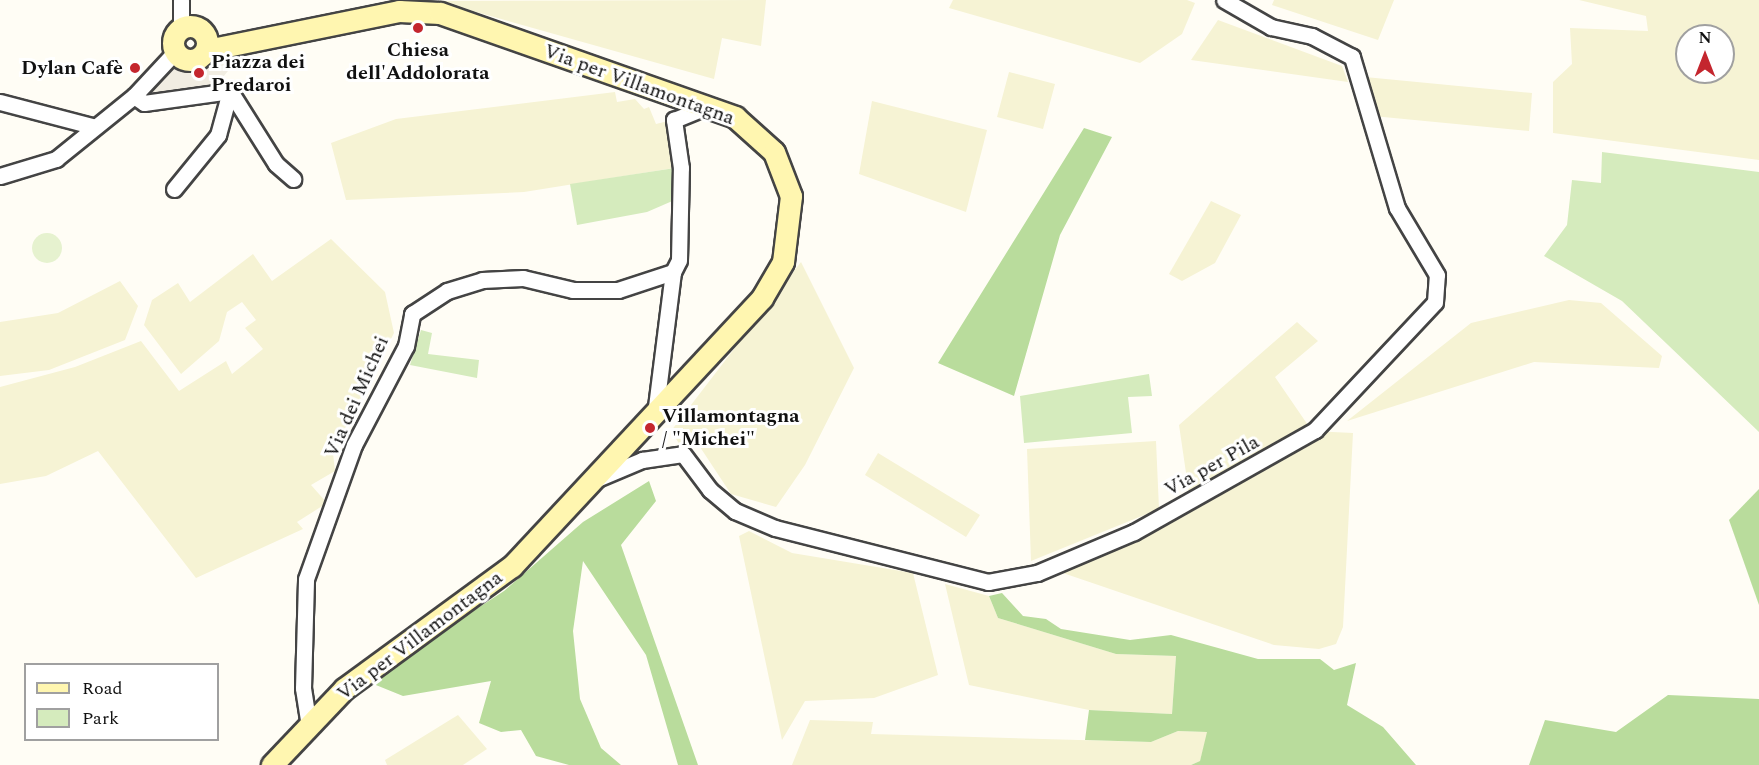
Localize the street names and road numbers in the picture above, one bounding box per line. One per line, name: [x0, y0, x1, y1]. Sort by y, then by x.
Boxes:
street label: Via per Villamontagna: [540, 39, 738, 131]
street label: Via dei Michei: [319, 332, 395, 462]
street label: Via per Pila: [1160, 430, 1264, 502]
street label: Via per Villamontagna: [333, 566, 507, 706]

